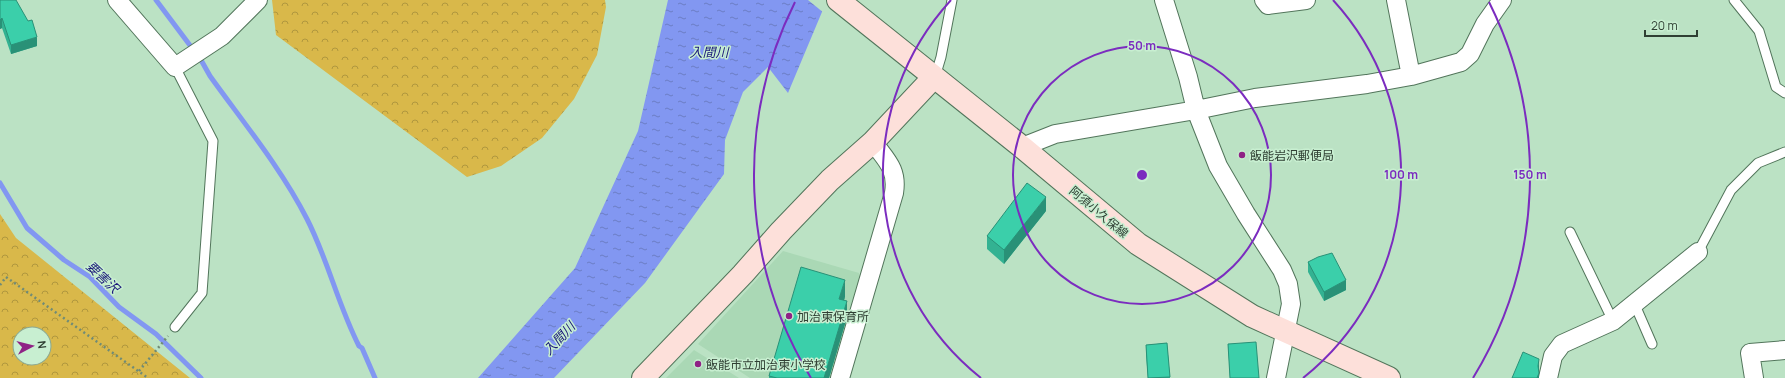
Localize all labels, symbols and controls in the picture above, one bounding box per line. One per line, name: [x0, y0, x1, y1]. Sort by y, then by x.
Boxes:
scale bar: [1645, 12, 1697, 38]
text: 20 m: [1651, 17, 1678, 34]
text: 50 m: [1128, 37, 1156, 54]
water label: 入間川: [689, 43, 730, 61]
place label: 飯能岩沢郵便局: [1250, 147, 1334, 164]
marker: 飯能岩沢郵便局: [1237, 150, 1247, 160]
text: 100 m: [1384, 166, 1418, 183]
text: 150 m: [1513, 166, 1547, 183]
centre of rings: [1135, 168, 1149, 182]
street label: 阿須小久保線: [1066, 182, 1132, 242]
water label: 要害沢: [83, 257, 125, 298]
place label: 加治東保育所: [797, 308, 869, 325]
marker: 加治東保育所: [784, 311, 794, 321]
water label: 入間川: [539, 316, 580, 358]
north arrow: [12, 326, 52, 366]
text: N: [34, 340, 50, 350]
place label: 飯能市立加治東小学校: [706, 356, 826, 373]
marker: 飯能市立加治東小学校: [693, 359, 703, 369]

